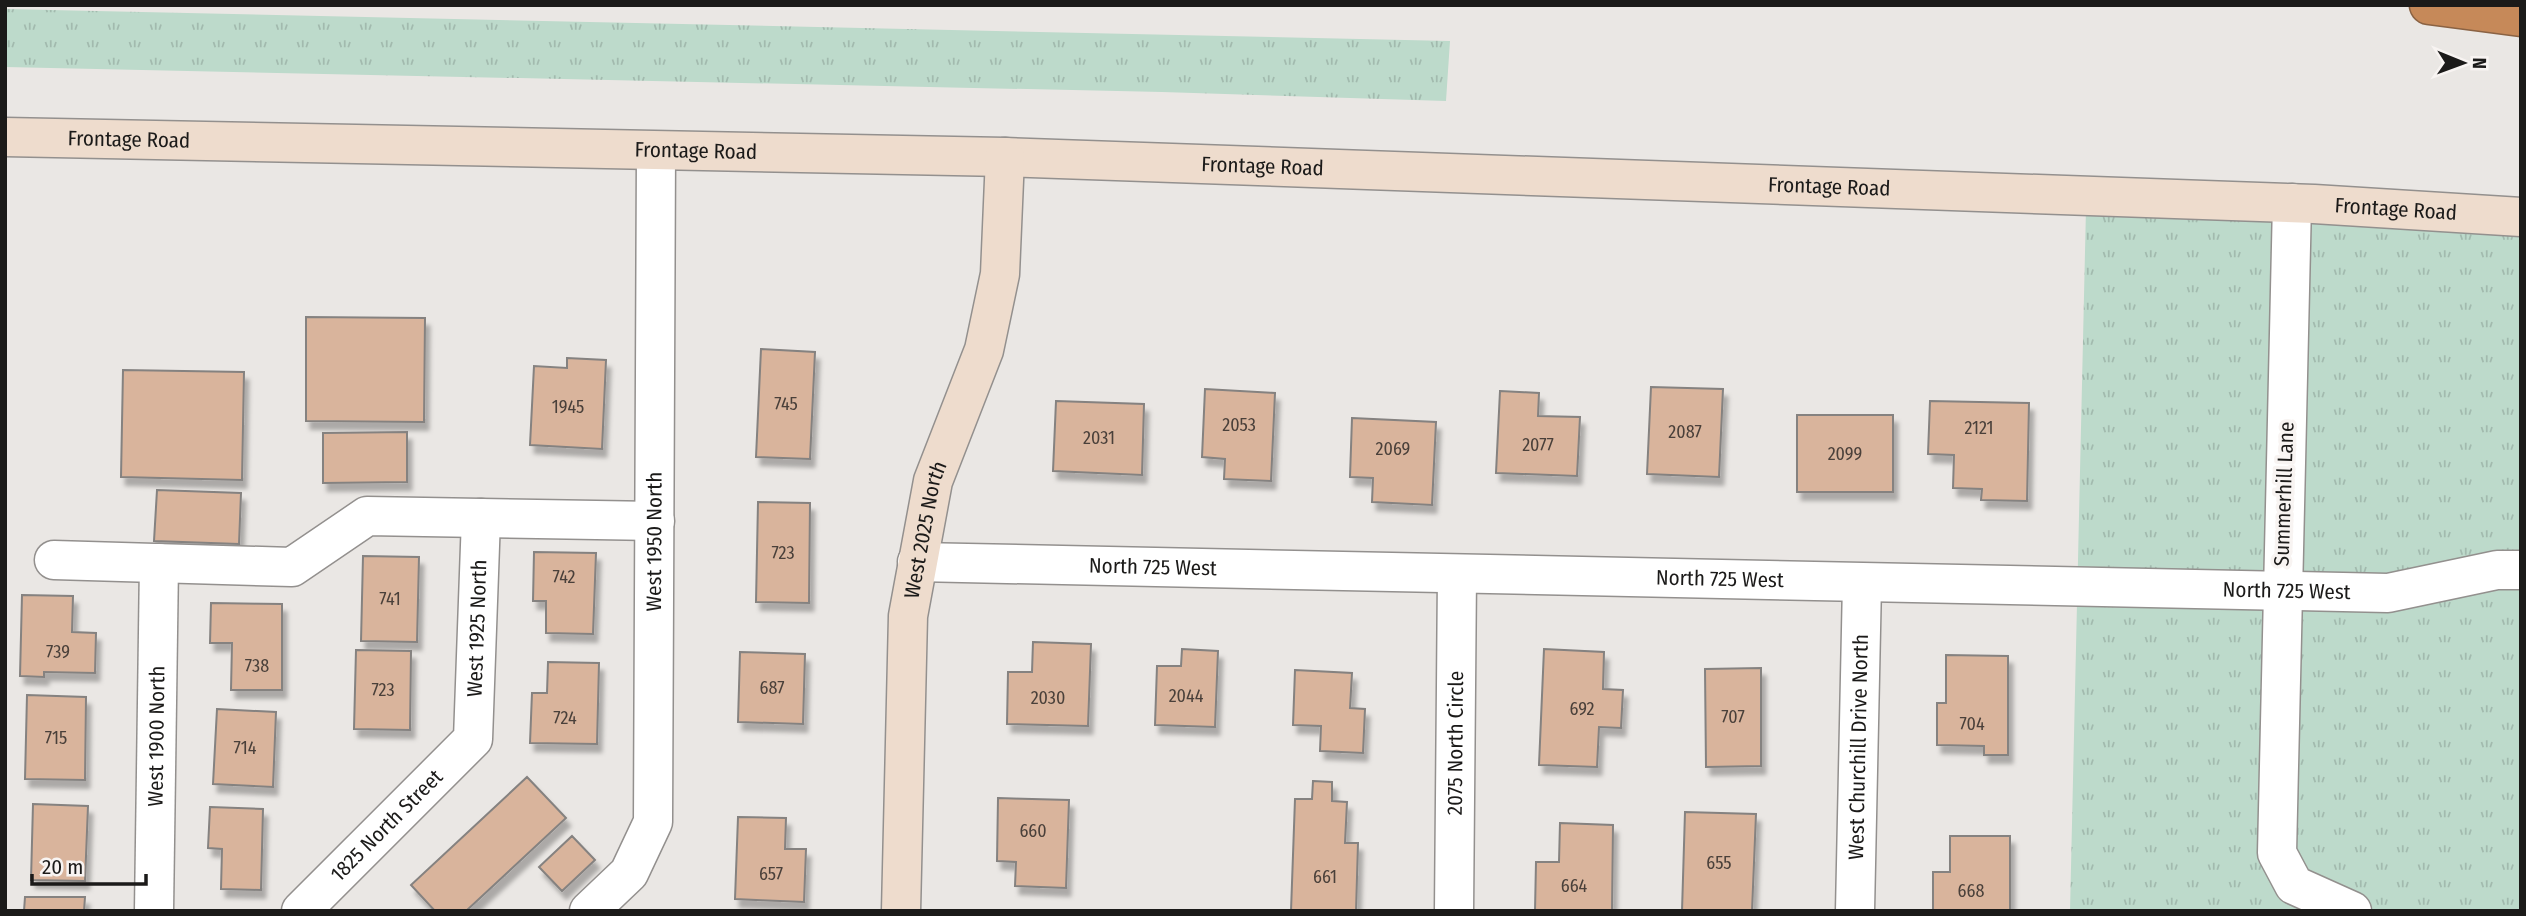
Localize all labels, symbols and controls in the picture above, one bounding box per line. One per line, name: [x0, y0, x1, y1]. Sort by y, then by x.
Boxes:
north arrow: [2428, 28, 2498, 98]
text: N: [2468, 57, 2491, 69]
street label: Frontage Road: [67, 125, 191, 154]
street label: Frontage Road: [634, 137, 757, 165]
street label: Frontage Road: [1201, 151, 1324, 181]
street label: Frontage Road: [1768, 171, 1891, 202]
street label: Frontage Road: [2334, 192, 2458, 226]
house number: 745: [774, 393, 798, 415]
house number: 1945: [552, 396, 584, 418]
house number: 2053: [1222, 414, 1256, 436]
house number: 2121: [1964, 417, 1994, 439]
house number: 2087: [1668, 421, 1702, 443]
street label: Summerhill Lane: [2268, 421, 2300, 567]
house number: 2031: [1083, 427, 1115, 449]
house number: 2077: [1522, 434, 1554, 456]
house number: 2069: [1376, 438, 1410, 460]
house number: 2099: [1828, 443, 1862, 465]
street label: West 2025 North: [899, 457, 953, 601]
street label: West 1950 North: [641, 472, 668, 611]
house number: 723: [771, 542, 795, 564]
street label: North 725 West: [1089, 553, 1217, 581]
street label: West 1925 North: [462, 559, 492, 698]
street label: North 725 West: [1656, 565, 1784, 593]
house number: 742: [552, 566, 576, 588]
street label: North 725 West: [2222, 577, 2351, 605]
house number: 741: [379, 588, 401, 610]
street label: West Churchill Drive North: [1843, 634, 1874, 860]
house number: 739: [46, 641, 70, 663]
house number: 738: [245, 655, 269, 677]
street label: West 1900 North: [143, 665, 171, 807]
street label: 2075 North Circle: [1442, 671, 1469, 815]
house number: 687: [760, 677, 784, 699]
house number: 723: [371, 679, 395, 701]
house number: 2044: [1169, 685, 1204, 707]
house number: 2030: [1031, 687, 1065, 709]
house number: 692: [1569, 698, 1595, 720]
house number: 707: [1721, 706, 1745, 728]
house number: 724: [553, 707, 577, 729]
house number: 704: [1959, 713, 1985, 735]
house number: 715: [45, 727, 67, 749]
house number: 714: [234, 737, 257, 759]
street label: 1825 North Street: [325, 764, 448, 887]
house number: 660: [1019, 820, 1047, 842]
scale bar: [32, 842, 145, 886]
house number: 655: [1706, 852, 1732, 874]
text: 20 m: [42, 854, 83, 880]
house number: 657: [759, 863, 783, 885]
house number: 661: [1313, 866, 1337, 888]
house number: 664: [1561, 875, 1588, 897]
house number: 668: [1958, 880, 1984, 902]

